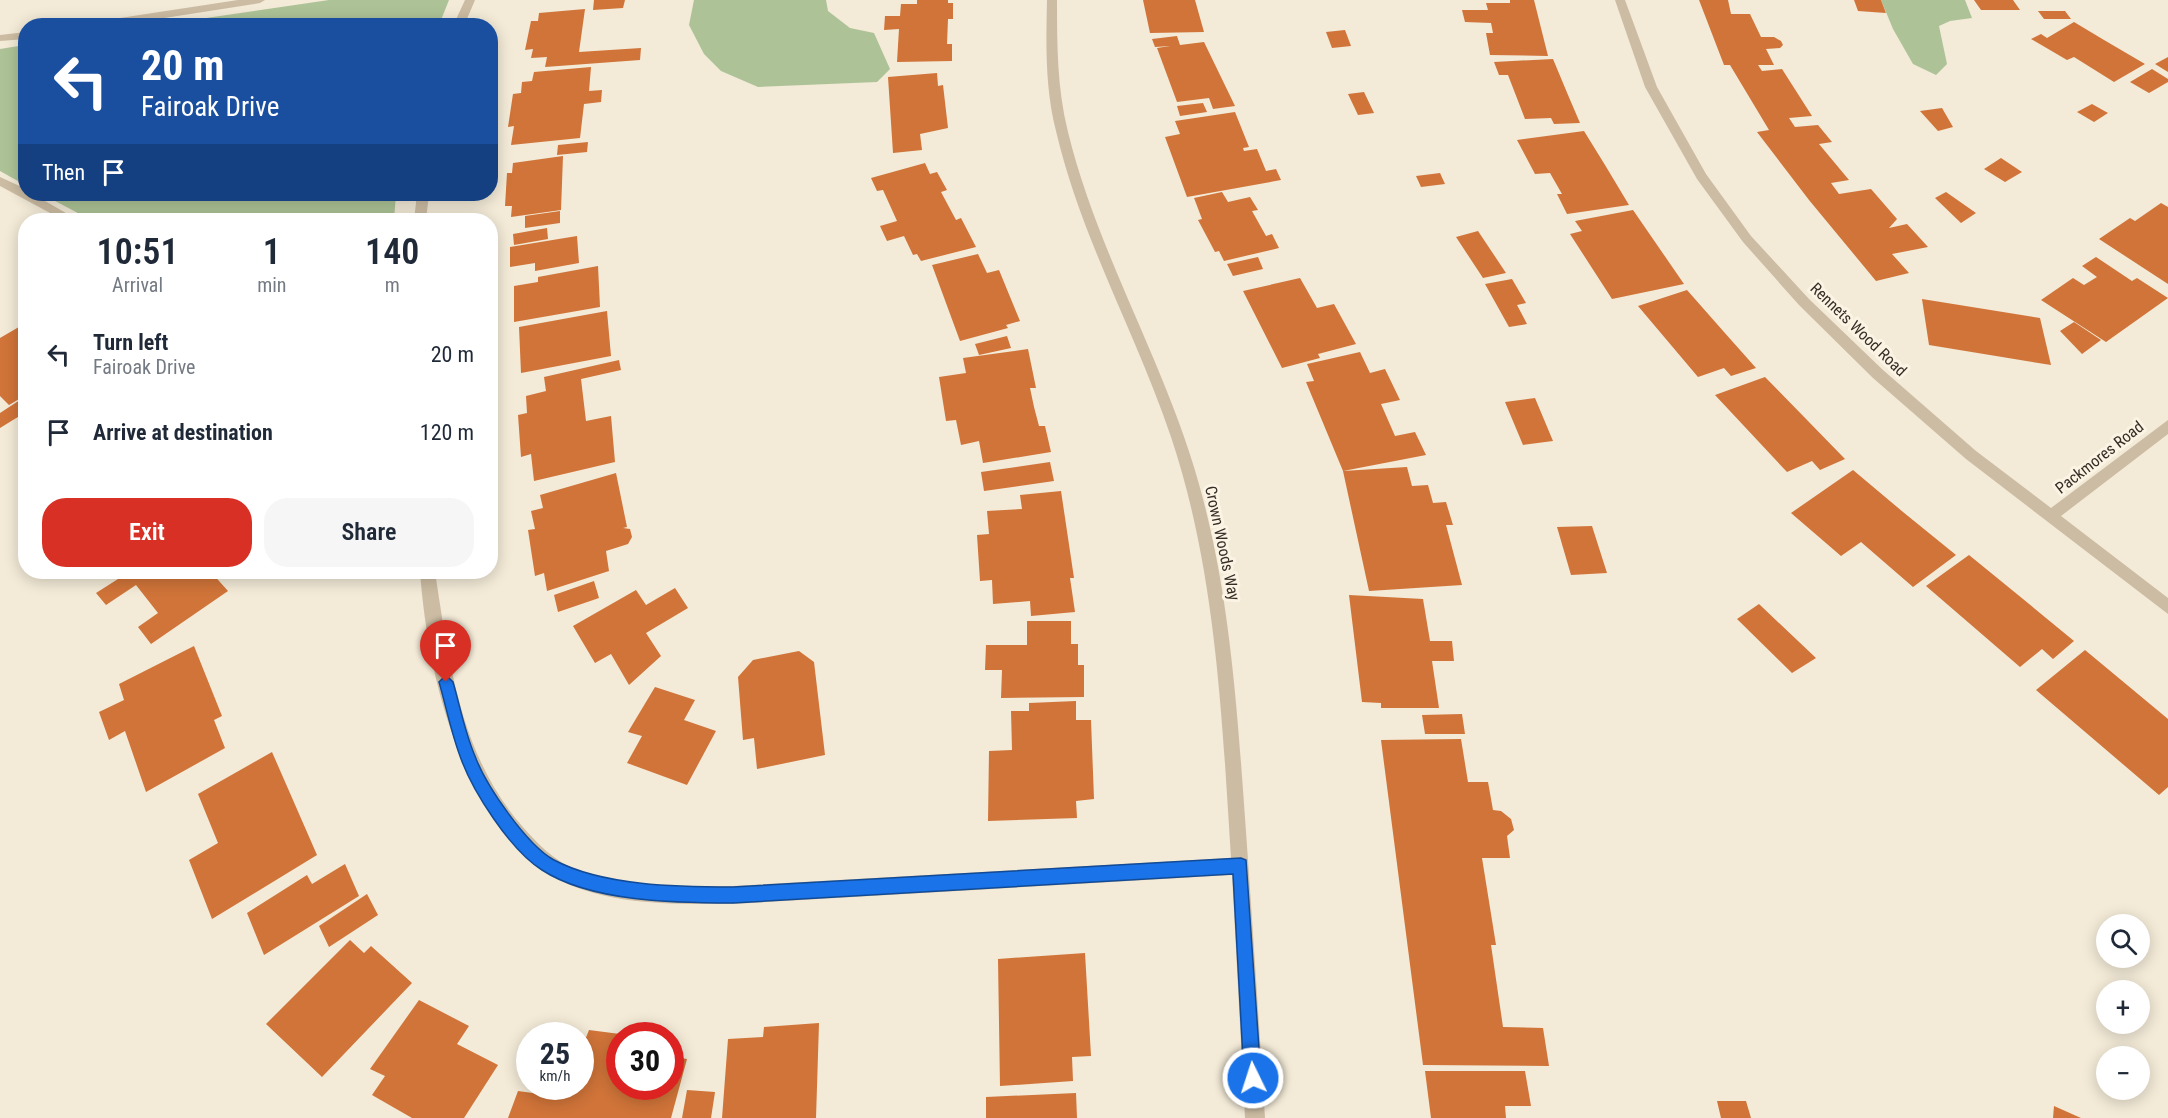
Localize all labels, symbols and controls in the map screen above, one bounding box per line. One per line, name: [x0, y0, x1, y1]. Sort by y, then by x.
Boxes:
text: 20 m: [141, 41, 224, 90]
icon: left: [42, 42, 120, 120]
text: Fairoak Drive: [141, 91, 279, 123]
icon: arrive: [97, 156, 130, 189]
text: Then: [42, 160, 85, 185]
text: 10:51: [97, 231, 179, 273]
text: 1: [263, 231, 281, 273]
text: 140: [365, 231, 419, 273]
text: Arrival: [112, 273, 163, 297]
text: min: [257, 273, 286, 297]
text: m: [385, 273, 400, 297]
street label: Rennets Wood Road: [1807, 279, 1911, 380]
text: Turn left: [93, 330, 168, 355]
icon: left: [42, 338, 75, 371]
text: 20 m: [431, 342, 474, 367]
text: Fairoak Drive: [93, 355, 195, 379]
icon: arrive: [42, 416, 75, 449]
street label: Packmores Road: [2052, 417, 2147, 498]
text: Arrive at destination: [93, 420, 273, 445]
text: 120 m: [420, 420, 474, 445]
street label: Crown Woods Way: [1201, 484, 1244, 602]
button: Exit: [42, 498, 252, 567]
button: Share: [264, 498, 474, 567]
pin: [420, 620, 471, 682]
icon: arrive: [429, 629, 462, 662]
map controls: [2096, 914, 2150, 1100]
button: search: [2096, 914, 2150, 968]
button: +: [2096, 980, 2150, 1034]
speed limit sign: 30: [606, 1022, 684, 1100]
text: 25: [540, 1036, 570, 1071]
position arrow: [1221, 1046, 1285, 1110]
button: −: [2096, 1046, 2150, 1100]
text: km/h: [540, 1067, 570, 1085]

